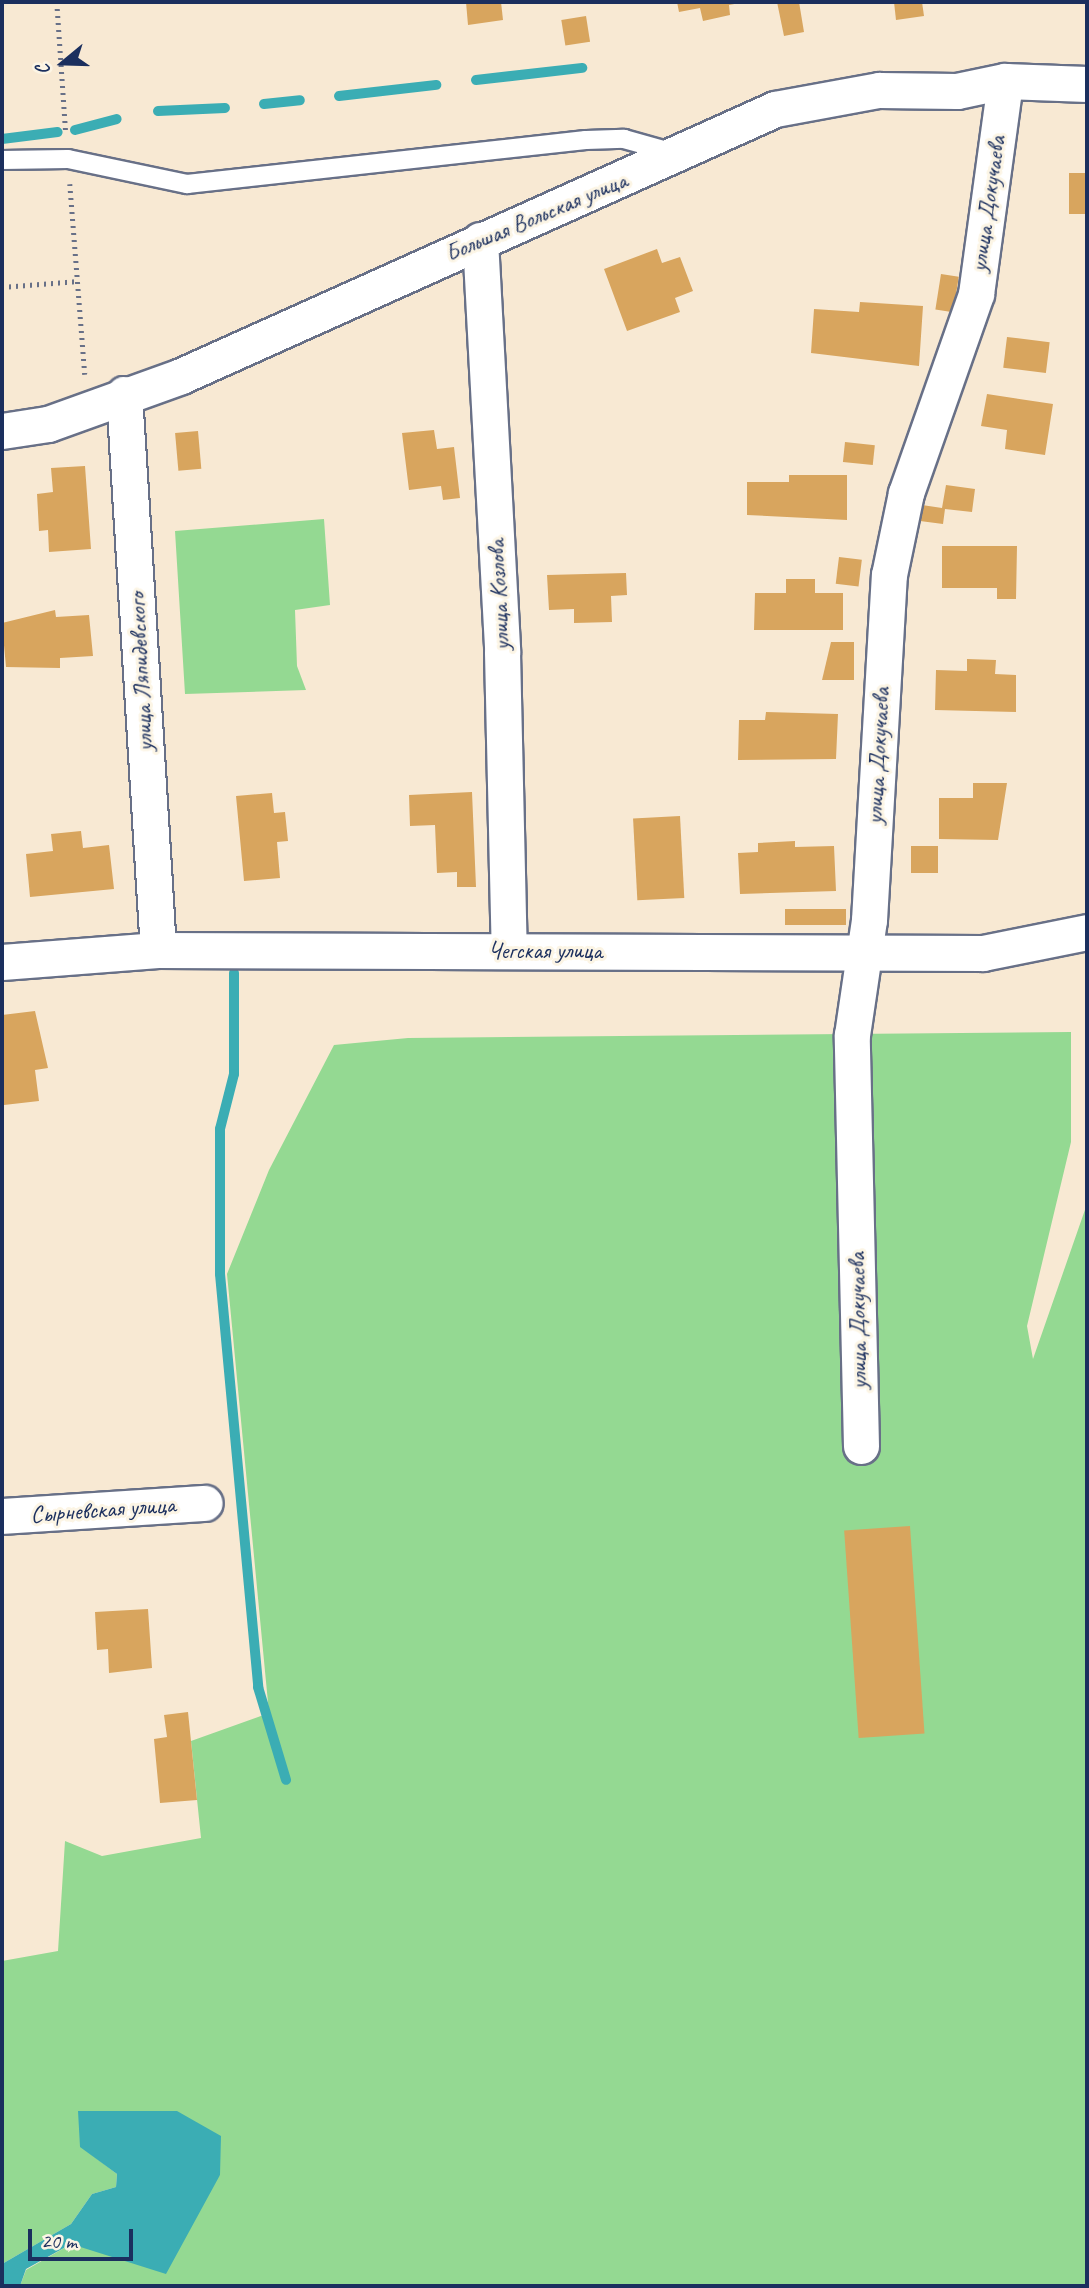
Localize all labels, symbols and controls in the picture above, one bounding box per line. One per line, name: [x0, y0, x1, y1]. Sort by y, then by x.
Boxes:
north arrow: [28, 28, 98, 98]
text: С: [30, 62, 56, 78]
street label: улица Докучаева: [964, 134, 1012, 274]
street label: Большая Вольская улица: [441, 166, 631, 268]
street label: улица Козлова: [482, 539, 516, 651]
street label: улица Ляпидевского: [122, 592, 160, 752]
street label: улица Докучаева: [860, 687, 896, 825]
street label: Чегская улица: [488, 937, 602, 965]
street label: улица Докучаева: [842, 1252, 874, 1390]
street label: Сырневская улица: [30, 1491, 176, 1529]
scale bar: [32, 2214, 136, 2258]
text: 20 m: [41, 2228, 77, 2254]

